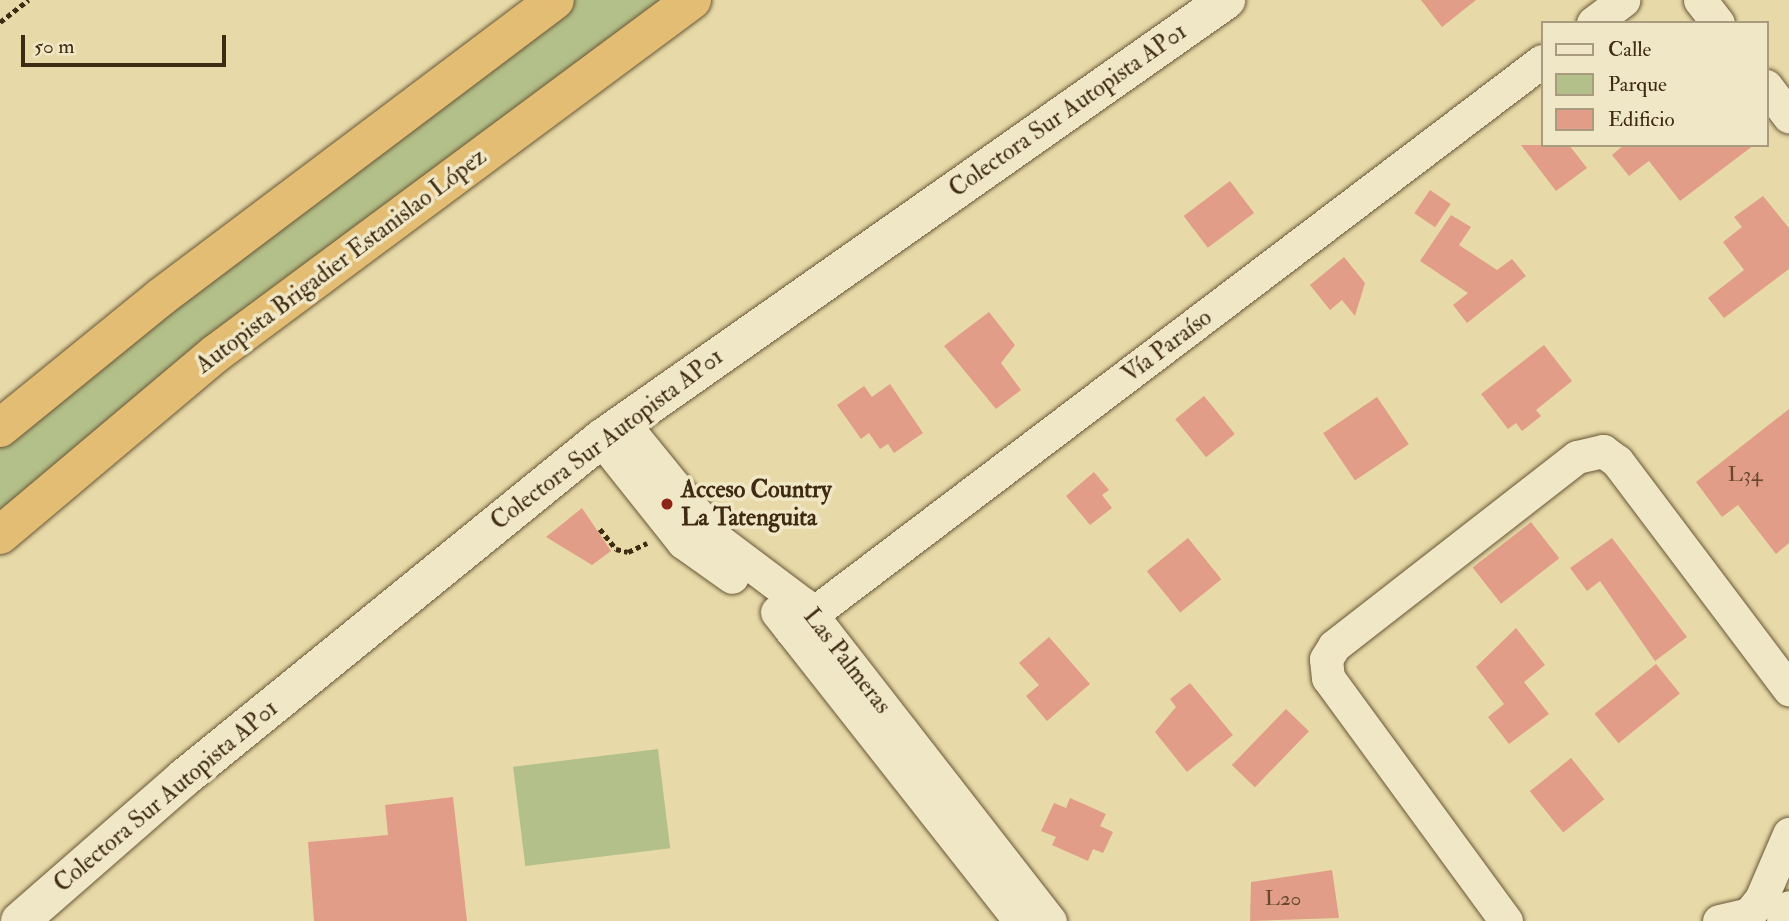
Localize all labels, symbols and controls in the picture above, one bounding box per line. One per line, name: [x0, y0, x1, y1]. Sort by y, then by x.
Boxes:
street label: Colectora Sur Autopista AP01: [944, 17, 1192, 203]
scale bar: [24, 21, 229, 65]
legend: [1540, 21, 1768, 147]
text: 50 m: [34, 33, 75, 60]
text: Calle: [1608, 36, 1651, 63]
text: Parque: [1608, 71, 1667, 98]
text: Edificio: [1608, 106, 1675, 133]
street label: Autopista Brigadier Estanislao López: [190, 142, 492, 380]
street label: Vía Paraíso: [1117, 303, 1217, 389]
street label: Colectora Sur Autopista AP01: [485, 342, 729, 536]
house number: L34: [1728, 462, 1762, 488]
place label: Acceso Country La Tatenguita: [681, 476, 831, 532]
marker: Acceso Country La Tatenguita: [659, 496, 675, 512]
street label: Las Palmeras: [797, 603, 897, 719]
street label: Colectora Sur Autopista AP01: [48, 694, 284, 898]
house number: L20: [1265, 886, 1301, 912]

